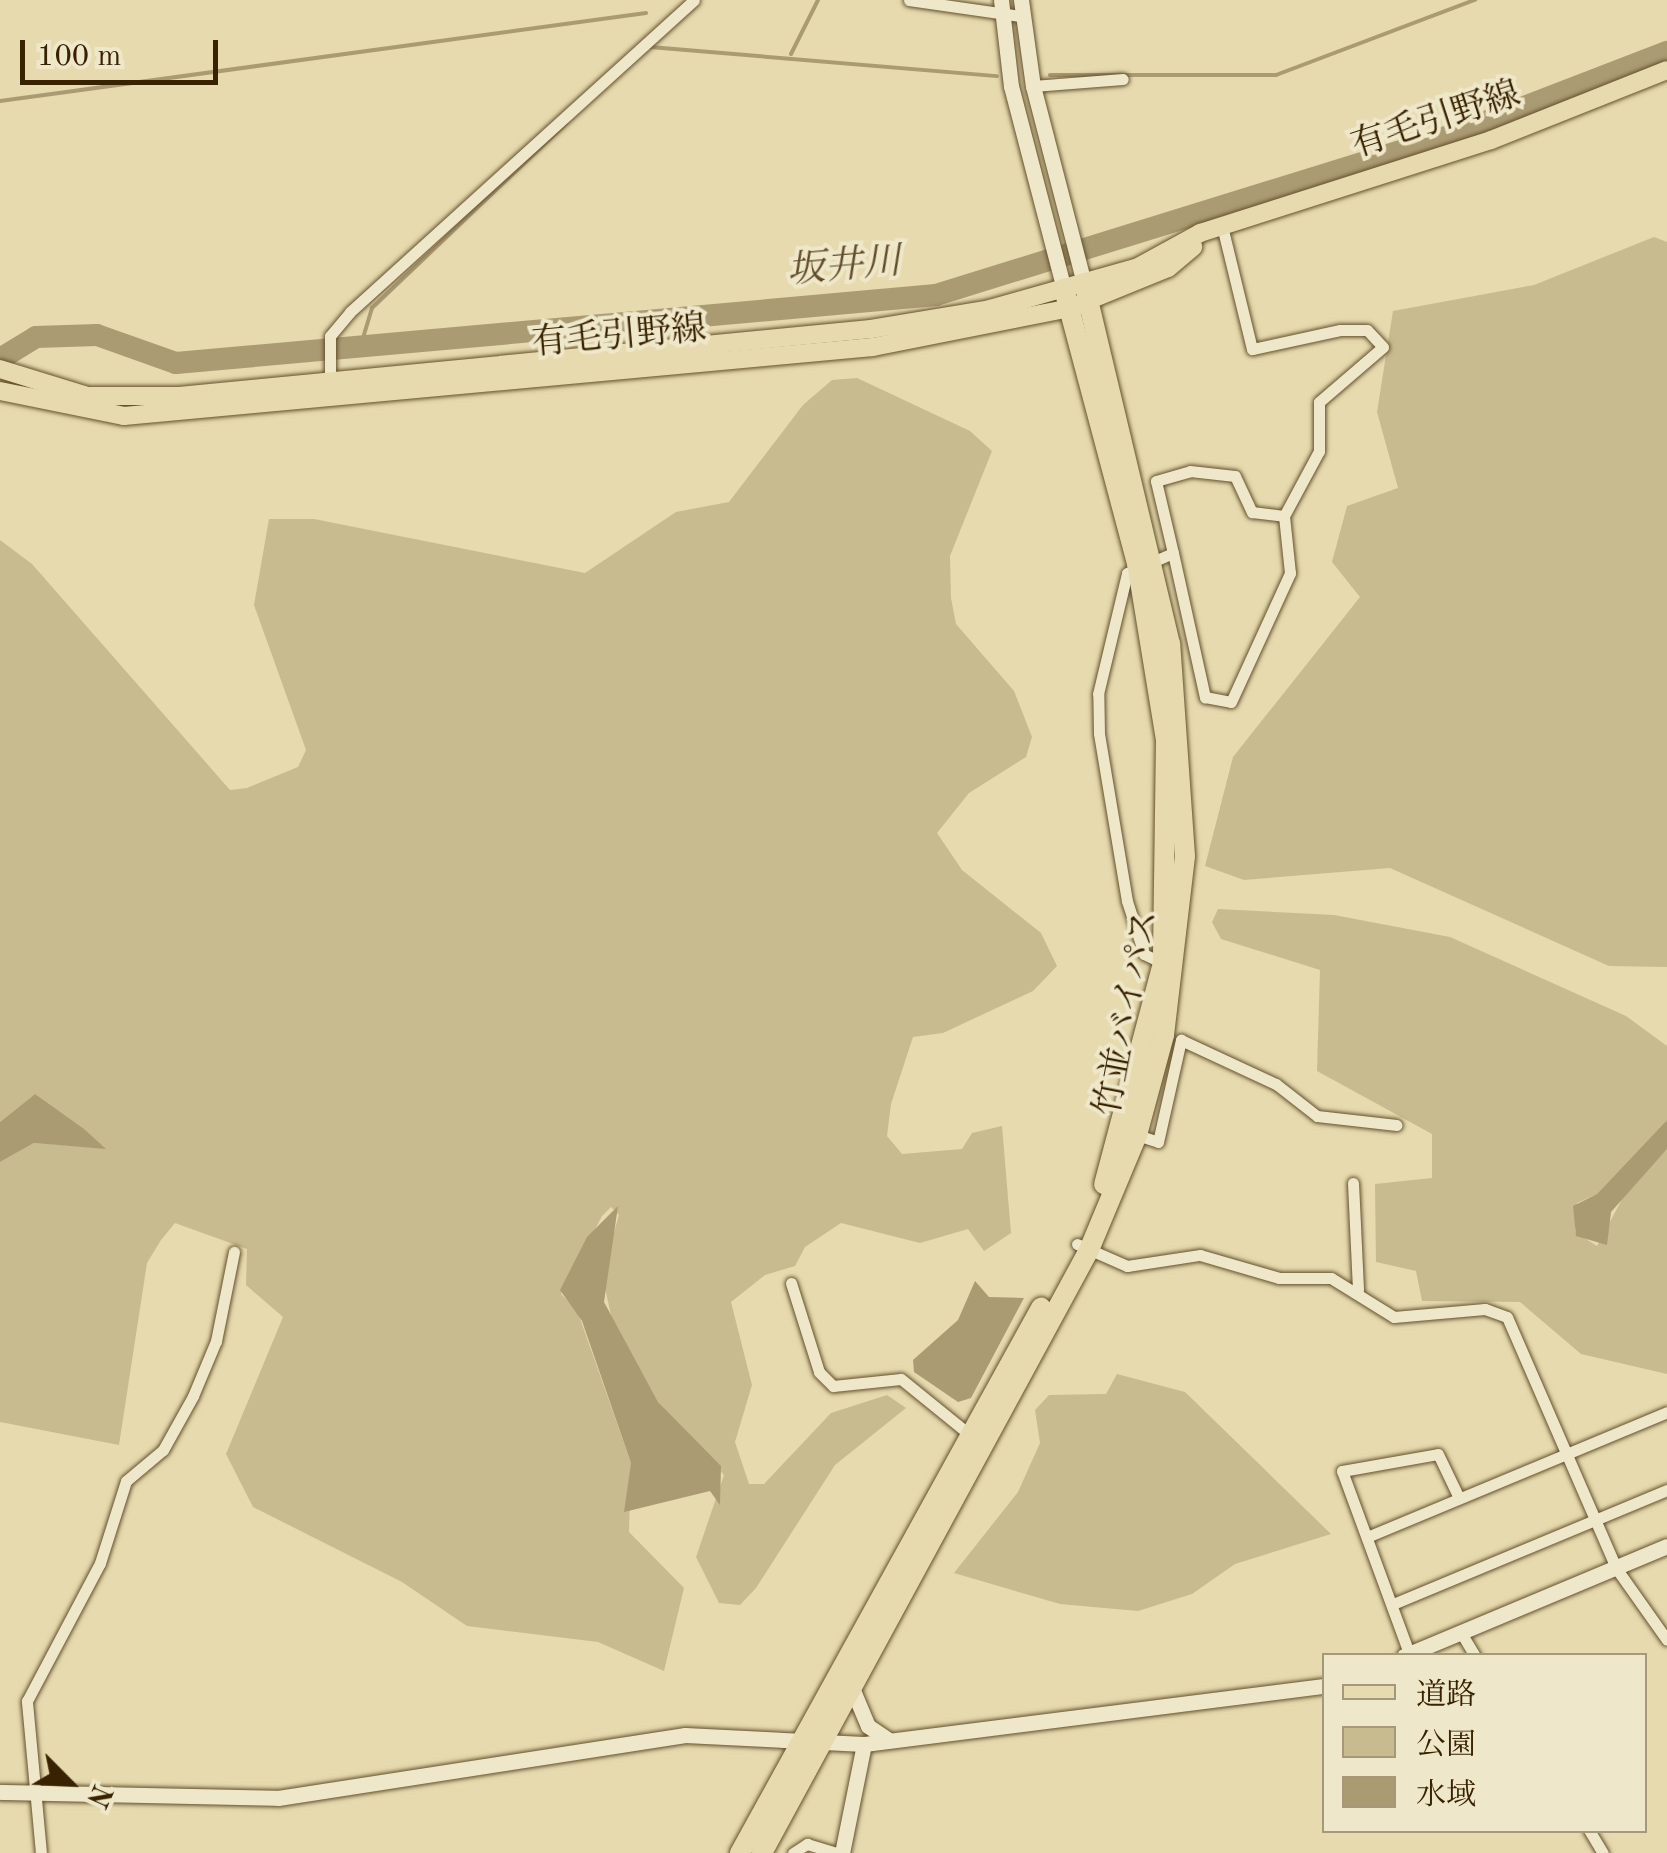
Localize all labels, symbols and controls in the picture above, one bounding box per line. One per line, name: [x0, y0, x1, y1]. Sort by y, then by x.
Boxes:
scale bar: [25, 20, 222, 82]
text: 100 m: [37, 42, 121, 72]
street label: 有毛引野線: [1346, 74, 1526, 168]
water label: 坂井川: [785, 240, 903, 296]
street label: 有毛引野線: [530, 308, 708, 366]
street label: 竹並バイパス: [1087, 906, 1169, 1120]
legend: [1322, 1653, 1647, 1833]
text: 道路: [1416, 1681, 1476, 1711]
text: 公園: [1416, 1731, 1476, 1761]
north arrow: [20, 1733, 120, 1833]
text: N: [80, 1780, 115, 1811]
text: 水域: [1416, 1781, 1476, 1811]

